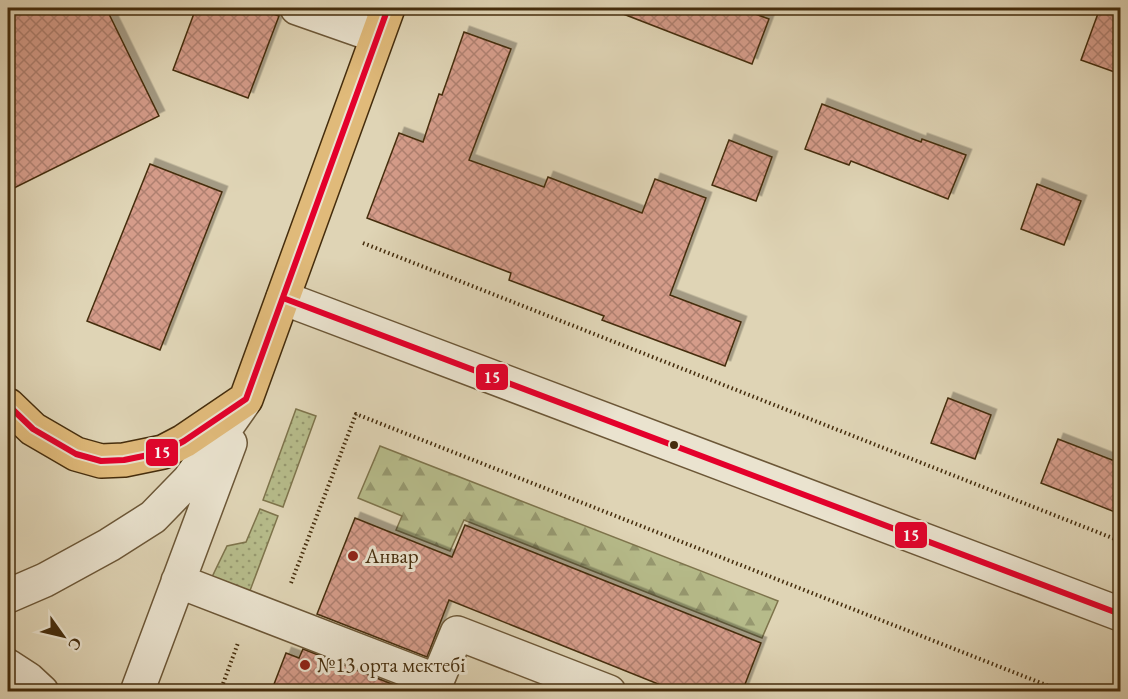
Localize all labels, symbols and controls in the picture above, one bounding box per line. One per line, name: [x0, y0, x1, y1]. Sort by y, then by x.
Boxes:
line badge: 15: [475, 363, 509, 391]
text: 15: [484, 367, 500, 388]
line badge: 15: [145, 438, 179, 467]
unlabelled marker: [668, 439, 680, 451]
text: 15: [154, 442, 170, 463]
line badge: 15: [894, 521, 928, 549]
text: 15: [903, 525, 919, 546]
place label: Анвар: [364, 542, 419, 569]
marker: Анвар: [346, 549, 360, 563]
north arrow: [33, 606, 93, 666]
text: С: [63, 634, 87, 655]
place label: №13 орта мектебі: [317, 651, 465, 678]
marker: №13 орта мектебі: [298, 658, 312, 672]

